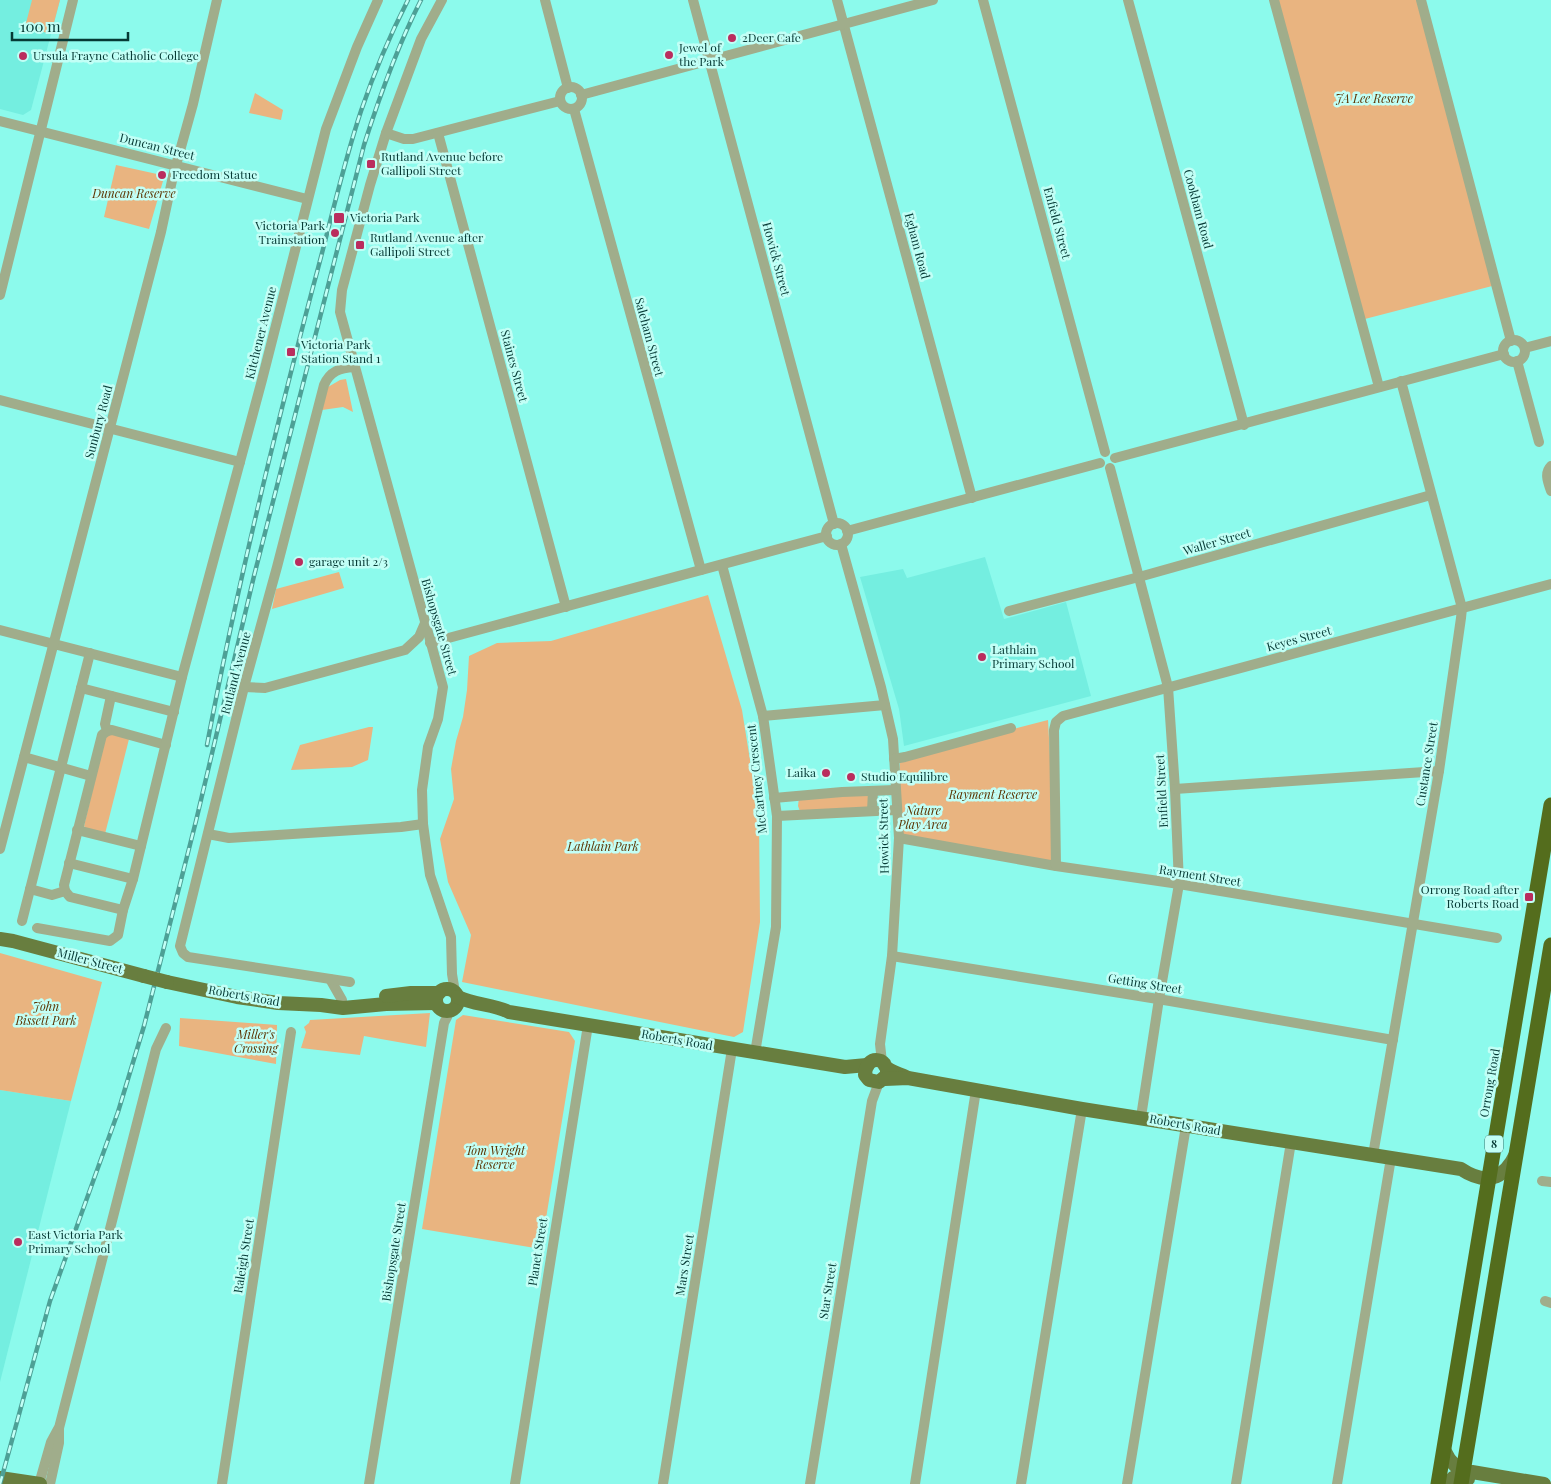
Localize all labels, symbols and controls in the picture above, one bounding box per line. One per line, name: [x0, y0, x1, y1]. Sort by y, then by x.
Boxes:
scale bar: [12, 10, 129, 42]
text: 100 m: [20, 16, 61, 36]
place label: 2Deer Cafe: [742, 29, 801, 45]
marker: 2Deer Cafe: [726, 32, 738, 44]
place label: Jewel of the Park: [678, 39, 724, 69]
place label: Ursula Frayne Catholic College: [33, 47, 199, 63]
marker: Jewel of the Park: [663, 49, 675, 61]
marker: Ursula Frayne Catholic College: [17, 50, 29, 62]
park label: JA Lee Reserve: [1335, 90, 1413, 106]
street label: Duncan Street: [118, 129, 197, 163]
place label: Rutland Avenue before Gallipoli Street: [381, 148, 503, 178]
marker: Rutland Avenue before Gallipoli Street: [365, 158, 377, 170]
place label: Freedom Statue: [172, 166, 257, 182]
street label: Cookham Road: [1181, 167, 1217, 250]
marker: Freedom Statue: [156, 169, 168, 181]
park label: Duncan Reserve: [91, 185, 176, 201]
street label: Enfield Street: [1041, 185, 1075, 261]
place label: Victoria Park: [349, 209, 420, 225]
marker: Victoria Park: [332, 211, 346, 225]
street label: Egham Road: [901, 211, 934, 280]
place label: Victoria Park Trainstation: [254, 217, 325, 247]
street label: Howick Street: [759, 220, 795, 298]
marker: Victoria Park Trainstation: [329, 227, 341, 239]
place label: Rutland Avenue after Gallipoli Street: [370, 229, 484, 259]
marker: Rutland Avenue after Gallipoli Street: [354, 239, 366, 251]
street label: Kitchener Avenue: [241, 285, 279, 381]
street label: Saleham Street: [632, 296, 668, 379]
street label: Staines Street: [498, 328, 532, 404]
place label: Victoria Park Station Stand 1: [300, 336, 381, 366]
marker: Victoria Park Station Stand 1: [285, 346, 297, 358]
street label: Sunbury Road: [81, 383, 116, 460]
street label: Waller Street: [1180, 524, 1253, 559]
place label: garage unit 2/3: [309, 553, 388, 569]
marker: garage unit 2/3: [293, 556, 305, 568]
street label: Bishopsgate Street: [418, 576, 462, 678]
street label: Keyes Street: [1265, 622, 1334, 654]
street label: Rutland Avenue: [216, 630, 254, 716]
place label: Lathlain Primary School: [992, 641, 1075, 671]
marker: Lathlain Primary School: [976, 651, 988, 663]
street label: Custance Street: [1411, 720, 1441, 807]
street label: McCartney Crescent: [742, 723, 770, 835]
street label: Enfield Street: [1151, 753, 1171, 828]
place label: Laika: [787, 764, 816, 780]
marker: Laika: [820, 767, 832, 779]
place label: Studio Equilibre: [861, 768, 948, 784]
marker: Studio Equilibre: [845, 771, 857, 783]
park label: Rayment Reserve: [948, 786, 1037, 802]
street label: Howick Street: [874, 797, 892, 874]
park label: Nature Play Area: [897, 802, 948, 832]
park label: Lathlain Park: [566, 838, 639, 854]
street label: Rayment Street: [1158, 861, 1243, 890]
place label: Orrong Road after Roberts Road: [1421, 881, 1520, 911]
marker: Orrong Road after Roberts Road: [1523, 891, 1535, 903]
street label: Miller Street: [56, 944, 125, 977]
street label: Getting Street: [1107, 969, 1184, 997]
street label: Roberts Road: [207, 981, 281, 1009]
park label: John Bissett Park: [14, 998, 77, 1028]
street label: Roberts Road: [640, 1025, 714, 1053]
park label: Miller's Crossing: [234, 1026, 280, 1056]
street label: Orrong Road: [1475, 1047, 1503, 1118]
street label: Roberts Road: [1148, 1110, 1222, 1138]
road number: 8: [1485, 1136, 1503, 1152]
park label: Tom Wright Reserve: [465, 1142, 526, 1172]
street label: Bishopsgate Street: [377, 1200, 409, 1302]
street label: Planet Street: [524, 1216, 550, 1287]
street label: Raleigh Street: [229, 1217, 257, 1294]
place label: East Victoria Park Primary School: [28, 1226, 123, 1256]
street label: Mars Street: [671, 1232, 697, 1297]
marker: East Victoria Park Primary School: [12, 1236, 24, 1248]
street label: Star Street: [815, 1261, 839, 1320]

